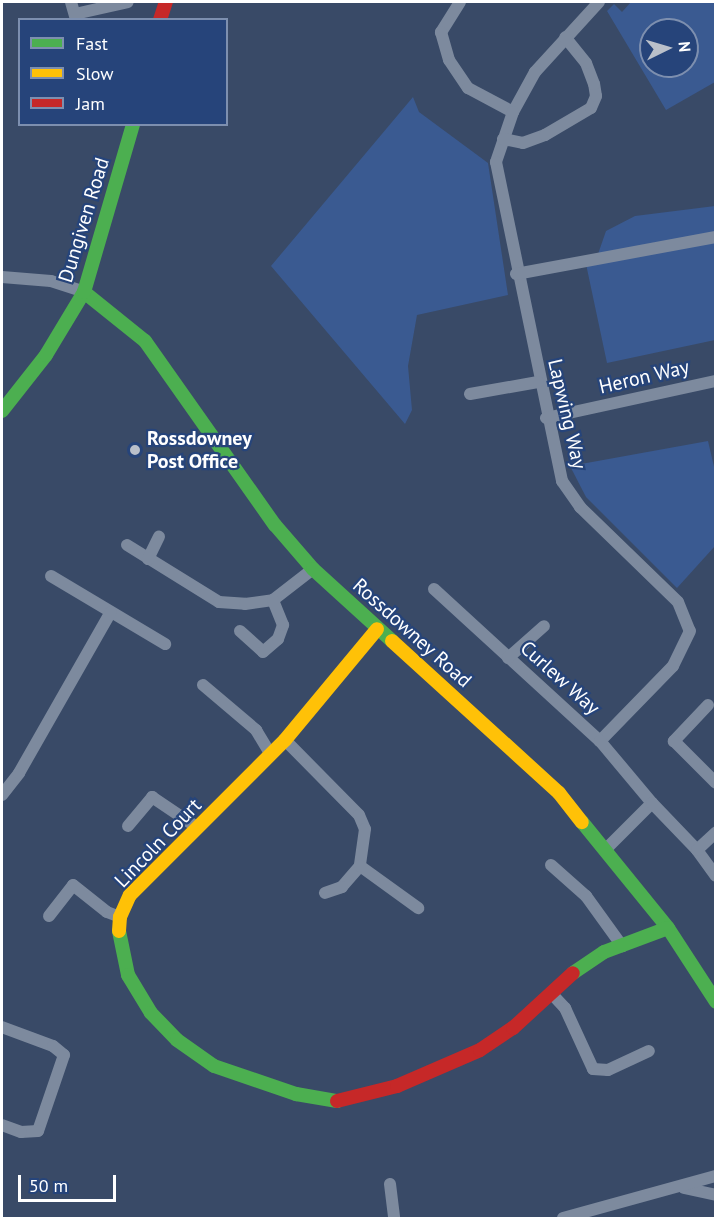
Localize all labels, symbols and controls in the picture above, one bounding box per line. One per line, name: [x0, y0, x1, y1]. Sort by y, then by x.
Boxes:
legend: [18, 18, 228, 126]
north arrow: [639, 18, 699, 78]
text: Fast: [76, 32, 108, 55]
text: N: [675, 40, 695, 53]
text: Slow: [76, 62, 114, 85]
text: Jam: [76, 92, 105, 115]
street label: Dungiven Road: [54, 155, 114, 285]
street label: Heron Way: [596, 355, 692, 399]
street label: Lapwing Way: [543, 356, 591, 472]
place label: Rossdowney Post Office: [147, 426, 252, 473]
marker: Rossdowney Post Office: [128, 443, 142, 457]
street label: Rossdowney Road: [347, 573, 477, 693]
street label: Curlew Way: [515, 636, 605, 720]
street label: Lincoln Court: [110, 794, 206, 892]
scale bar: [21, 1163, 118, 1201]
text: 50 m: [29, 1174, 68, 1197]

